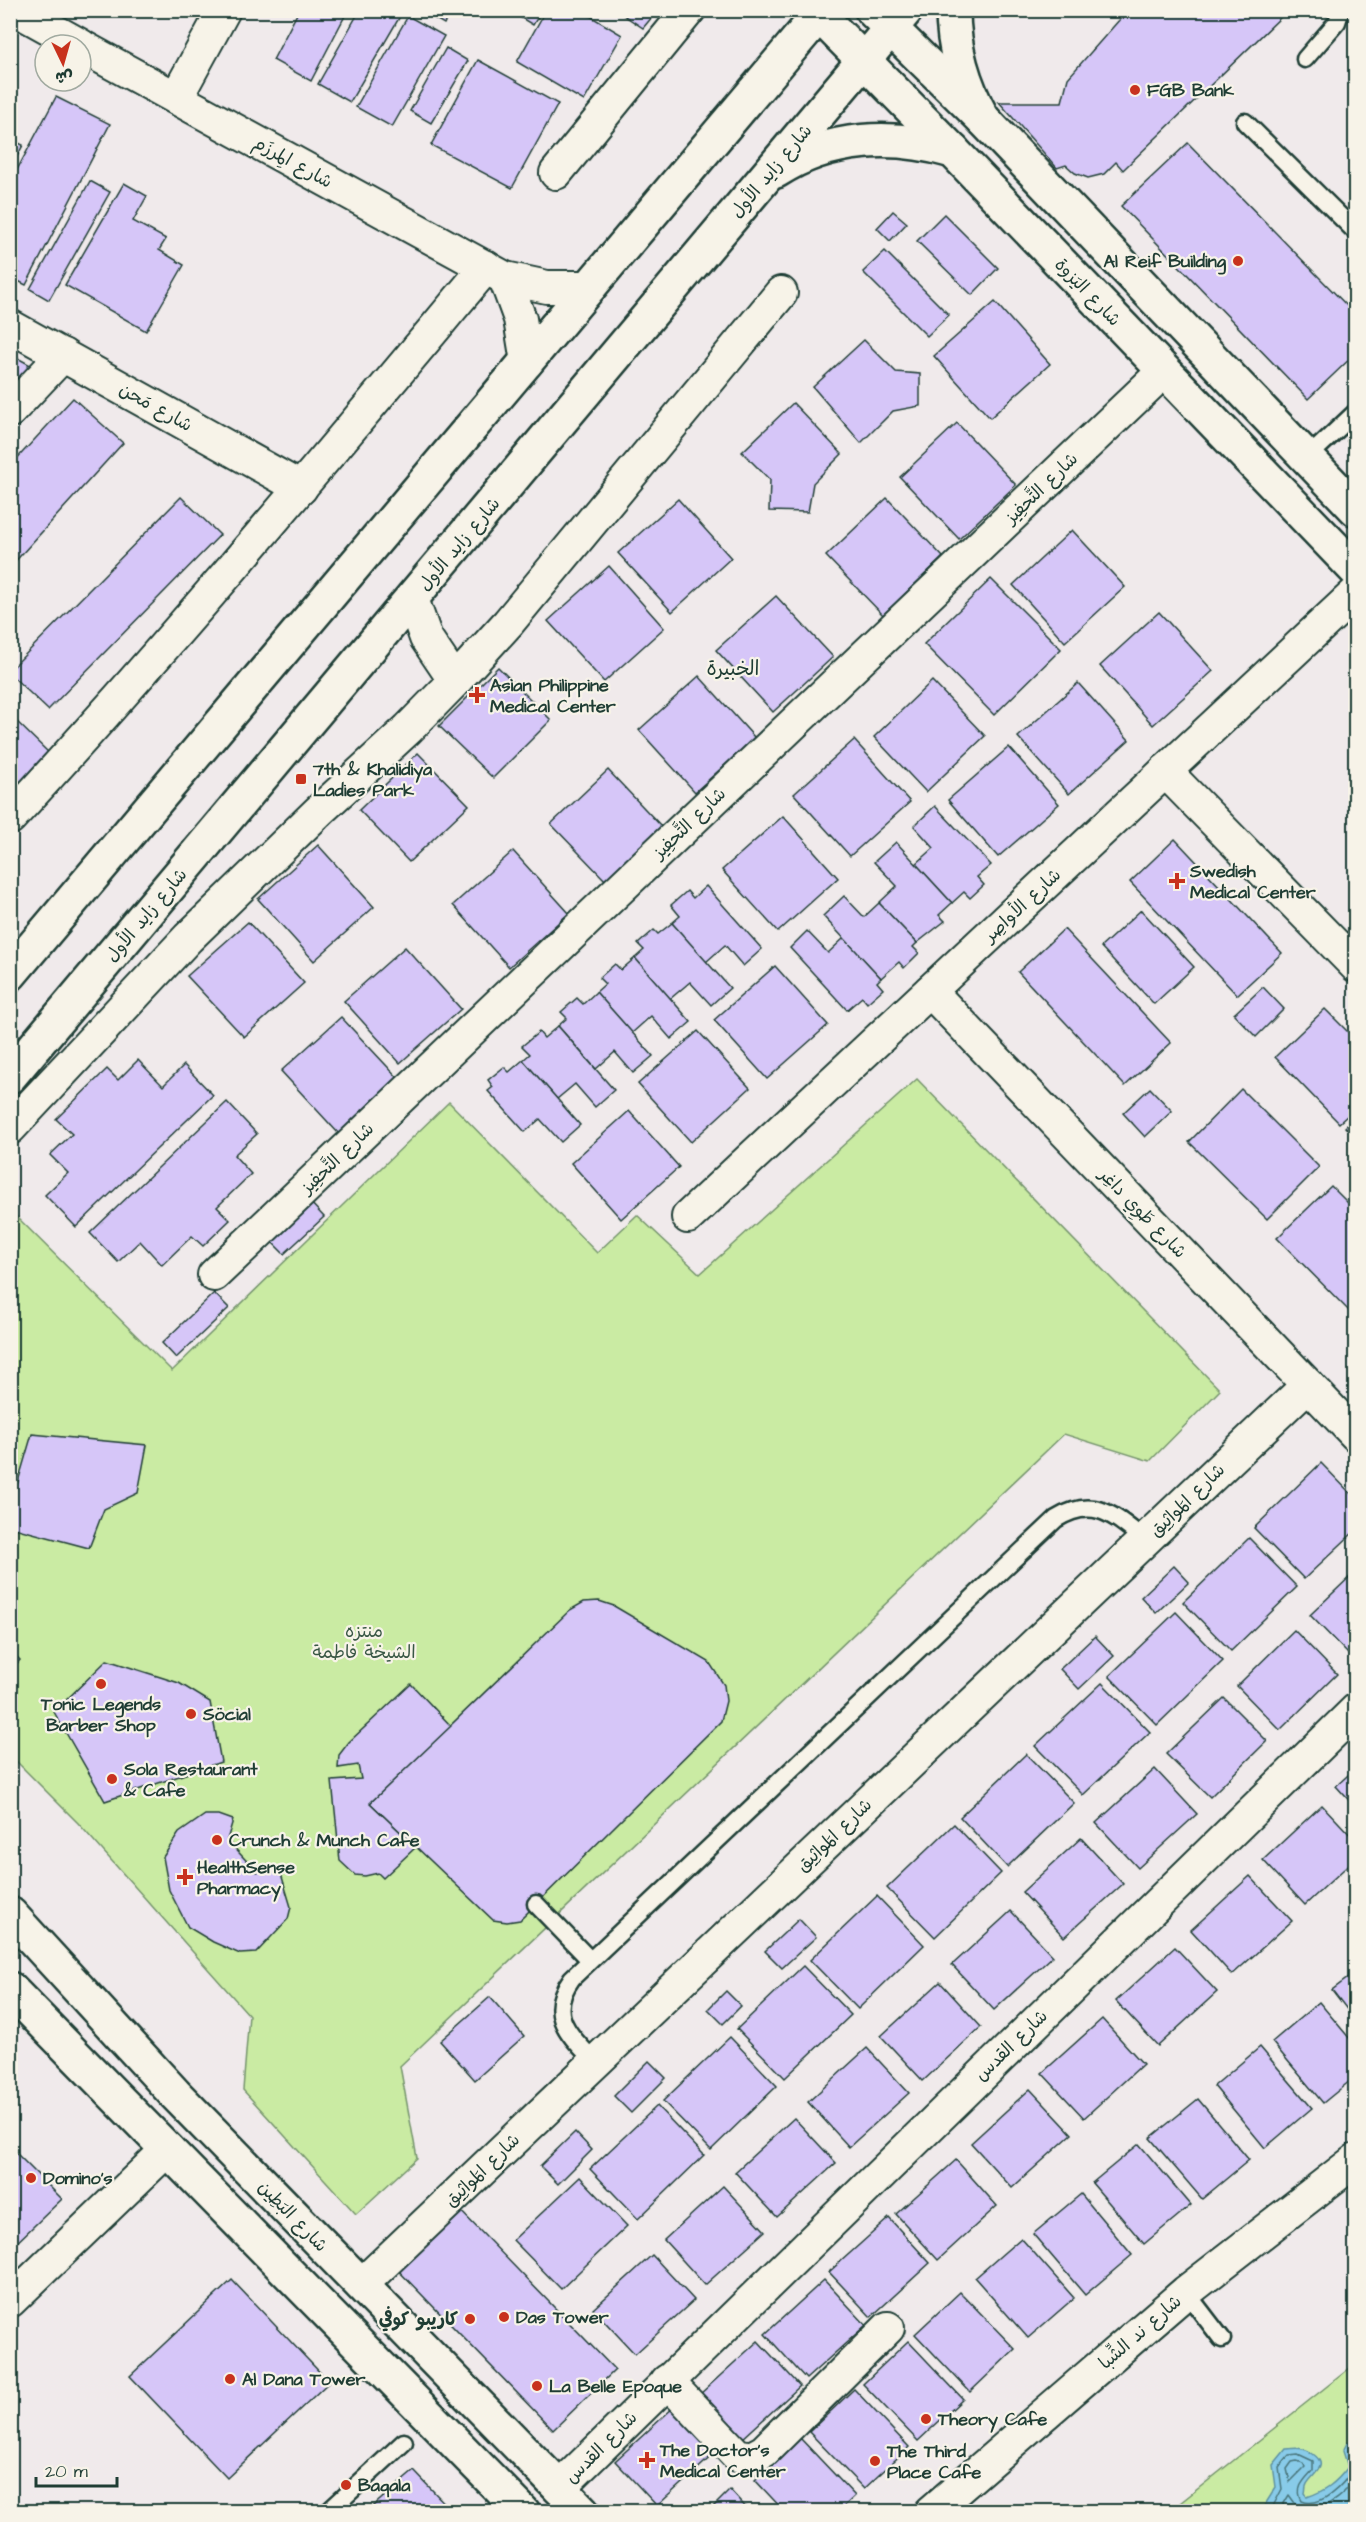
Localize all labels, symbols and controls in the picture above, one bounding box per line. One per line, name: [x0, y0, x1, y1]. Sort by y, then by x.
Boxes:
north arrow: [33, 33, 93, 93]
text: ش: [54, 65, 74, 89]
place label: FGB Bank: [1147, 78, 1235, 103]
marker: FGB Bank: [1128, 83, 1142, 97]
street label: شارع زايد الأول: [725, 119, 818, 224]
street label: شارع المِرزَم: [248, 130, 337, 195]
place label: Al Reif Building: [1104, 249, 1227, 275]
street label: شارع اليَزوة: [1049, 253, 1126, 332]
marker: Al Reif Building: [1231, 254, 1245, 268]
street label: شارع مَحن: [115, 377, 197, 438]
street label: شارع التَّحفِيز: [997, 446, 1084, 531]
street label: شارع زايد الأول: [413, 492, 506, 597]
district label: الخبيرة: [706, 655, 760, 683]
place label: Asian Philippine Medical Center: [490, 673, 616, 719]
marker: Asian Philippine Medical Center: [468, 686, 486, 704]
place label: 7th & Khalidiya Ladies Park: [312, 757, 433, 803]
marker: 7th & Khalidiya Ladies Park: [294, 772, 308, 786]
street label: شارع التَّحفِيز: [645, 781, 732, 866]
place label: Swedish Medical Center: [1189, 859, 1316, 905]
street label: شارع زايد الأول: [100, 863, 193, 968]
street label: شارع الأواصِر: [976, 863, 1067, 949]
marker: Swedish Medical Center: [1168, 872, 1186, 890]
street label: شارع التَّحفِيز: [293, 1116, 380, 1201]
street label: شارع طَوِي داغِر: [1091, 1161, 1192, 1264]
street label: شارع المَواثِيق: [1144, 1458, 1231, 1543]
park label: منتزه الشيخة فاطمة: [312, 1619, 416, 1665]
marker: Tonic Legends Barber Shop: [94, 1677, 108, 1691]
place label: Tonic Legends Barber Shop: [40, 1692, 161, 1738]
place label: Söcial: [202, 1702, 251, 1727]
marker: Söcial: [184, 1707, 198, 1721]
place label: Sola Restaurant & Cafe: [123, 1757, 258, 1803]
marker: Sola Restaurant & Cafe: [105, 1772, 119, 1786]
street label: شارع المَواثِيق: [791, 1793, 878, 1878]
place label: Crunch & Munch Cafe: [229, 1828, 420, 1853]
marker: Crunch & Munch Cafe: [210, 1833, 224, 1847]
place label: HealthSense Pharmacy: [197, 1855, 295, 1902]
marker: HealthSense Pharmacy: [178, 1870, 192, 1884]
street label: شارع القدس: [969, 2004, 1054, 2087]
street label: شارع المَواثِيق: [439, 2128, 526, 2213]
place label: Domino's: [43, 2166, 113, 2191]
marker: Domino's: [24, 2171, 38, 2185]
street label: شارع البَطِين: [252, 2175, 333, 2258]
street label: شارع ند الشِّبا: [1093, 2288, 1187, 2375]
place label: Das Tower: [516, 2305, 609, 2330]
place label: كاريبو كوفي: [379, 2306, 458, 2332]
marker: Das Tower: [497, 2310, 511, 2324]
marker: كاريبو كوفي: [463, 2312, 477, 2326]
place label: Al Dana Tower: [242, 2367, 365, 2392]
marker: Al Dana Tower: [223, 2372, 237, 2386]
place label: La Belle Epoque: [549, 2374, 682, 2399]
marker: La Belle Epoque: [530, 2379, 544, 2393]
street label: شارع القدس: [560, 2406, 643, 2489]
place label: Theory Cafe: [937, 2407, 1048, 2433]
marker: Theory Cafe: [919, 2412, 933, 2426]
place label: The Doctor's Medical Center: [659, 2438, 786, 2484]
place label: The Third Place Cafe: [886, 2439, 981, 2485]
scale bar: [36, 2450, 117, 2488]
marker: The Doctor's Medical Center: [638, 2451, 656, 2469]
marker: The Third Place Cafe: [868, 2454, 882, 2468]
text: 20 m: [45, 2459, 88, 2484]
place label: Baqala: [358, 2473, 411, 2498]
marker: Baqala: [339, 2478, 353, 2492]

